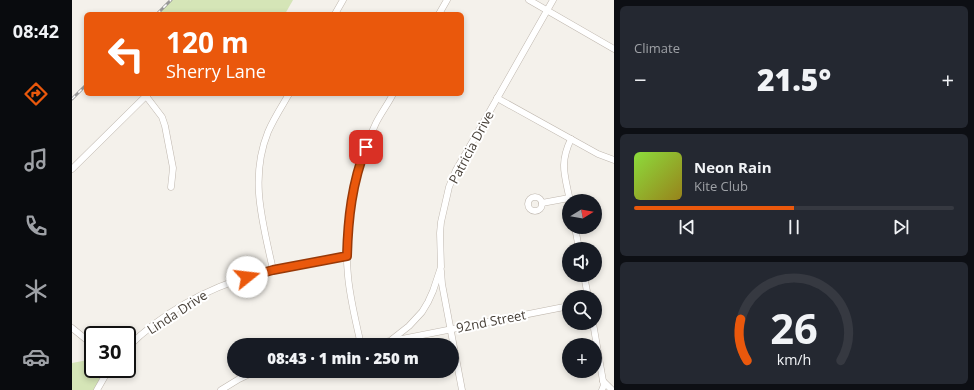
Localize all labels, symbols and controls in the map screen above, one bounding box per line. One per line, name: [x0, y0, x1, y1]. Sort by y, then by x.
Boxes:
text: 08:42: [13, 19, 59, 43]
text: 120 m: [166, 23, 249, 61]
icon: left: [100, 28, 152, 80]
text: Climate: [634, 39, 680, 57]
text: Sherry Lane: [166, 59, 266, 83]
text: 21.5°: [757, 59, 831, 100]
text: −: [634, 64, 647, 94]
text: +: [941, 64, 954, 94]
icon: directions: [22, 80, 50, 108]
street label: Patricia Drive: [444, 107, 498, 187]
pin: [349, 130, 383, 164]
icon: arrive: [355, 136, 377, 158]
icon: music: [22, 146, 50, 174]
text: Neon Rain: [694, 157, 772, 177]
text: Kite Club: [694, 177, 748, 195]
north arrow: [562, 194, 602, 234]
map controls: [562, 194, 602, 378]
icon: phone: [22, 212, 50, 240]
icon: previous: [676, 216, 698, 238]
icon: pause: [783, 216, 805, 238]
icon: next: [890, 216, 912, 238]
button: sound: [562, 242, 602, 282]
position arrow: [226, 256, 268, 298]
icon: climate: [22, 277, 50, 305]
street label: Linda Drive: [143, 286, 211, 338]
button: search: [562, 290, 602, 330]
text: 26: [770, 300, 818, 356]
street label: 92nd Street: [455, 305, 528, 337]
speed limit sign: 30: [84, 326, 136, 378]
button: +: [562, 338, 602, 378]
icon: car: [22, 343, 50, 371]
text: 08:43 · 1 min · 250 m: [267, 348, 419, 368]
text: km/h: [777, 350, 811, 369]

